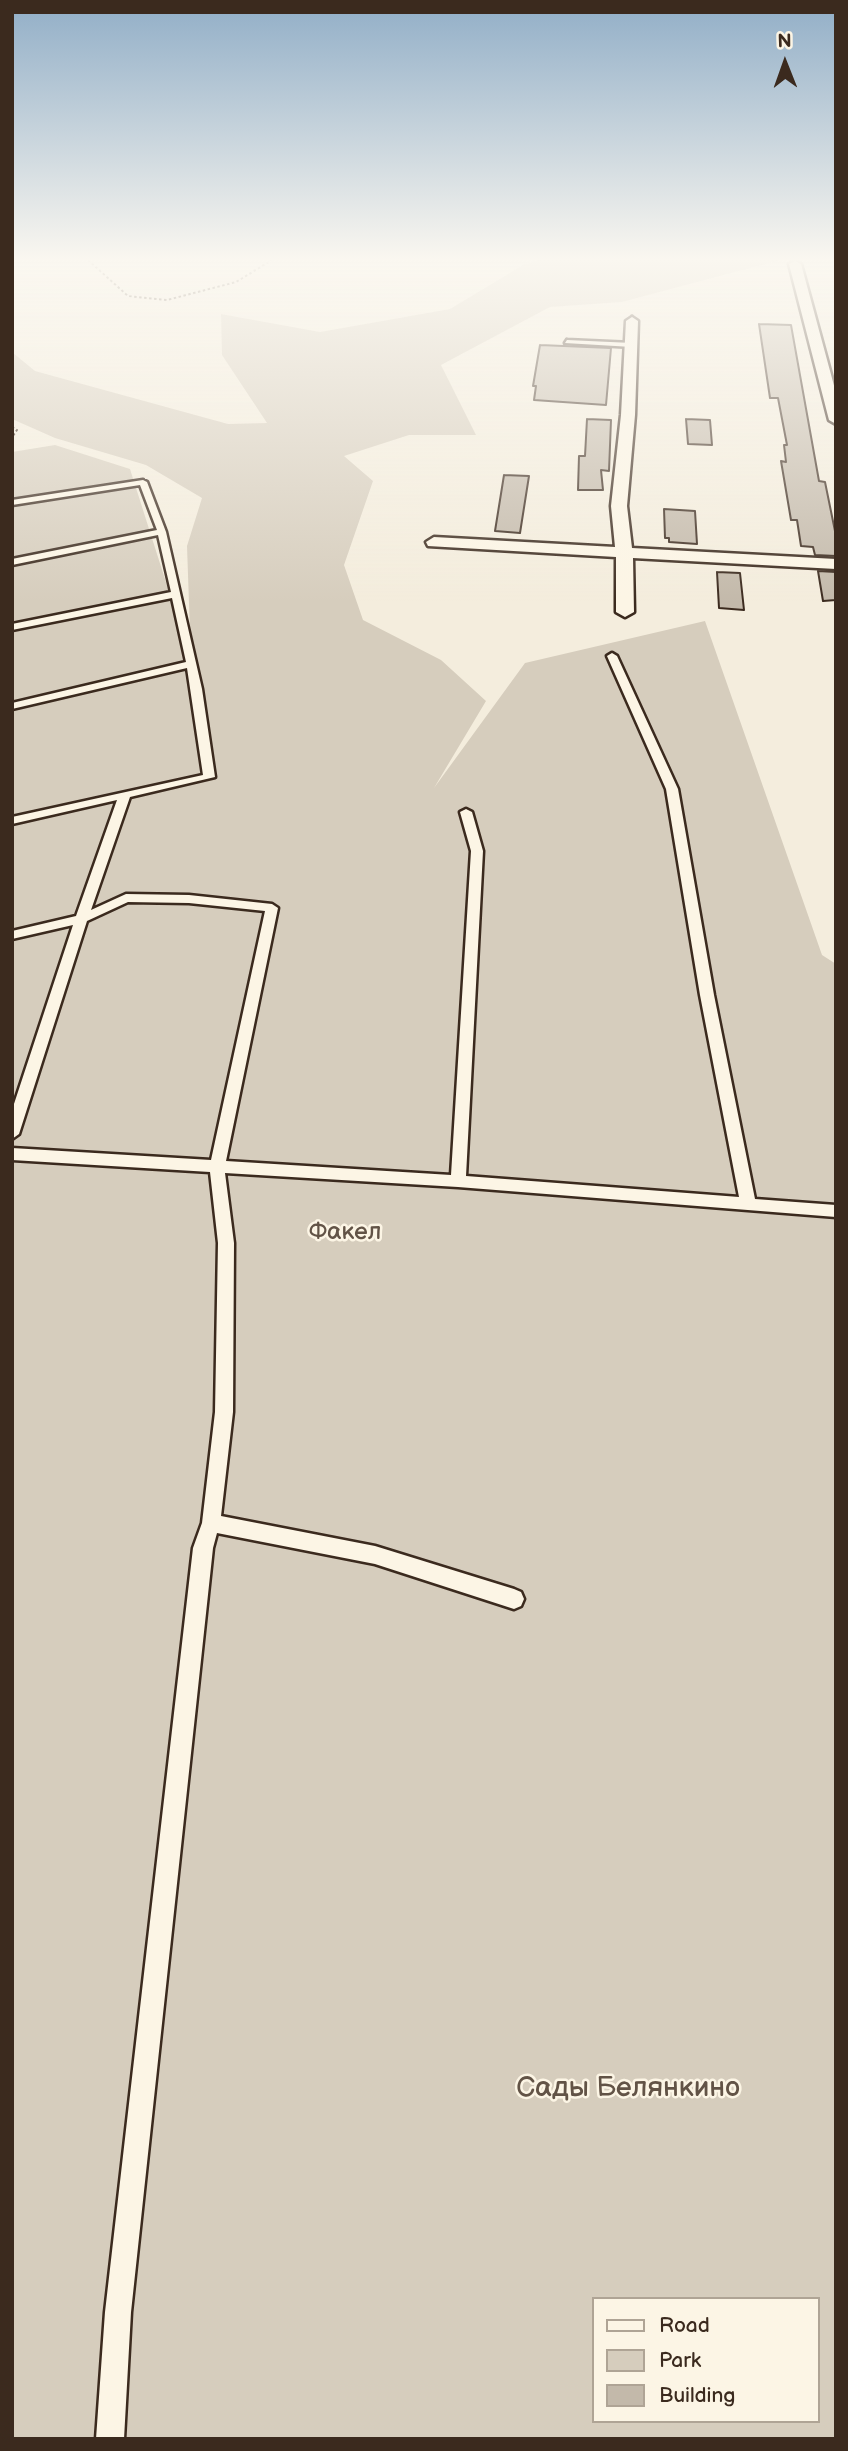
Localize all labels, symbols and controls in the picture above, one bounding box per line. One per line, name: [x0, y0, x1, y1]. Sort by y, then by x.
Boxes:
north arrow: [750, 28, 820, 98]
text: N: [777, 30, 792, 53]
park label: Факел: [309, 1219, 381, 1247]
park label: Сады Белянкино: [516, 2072, 740, 2106]
legend: [592, 2297, 820, 2423]
text: Road: [659, 2313, 710, 2338]
text: Park: [659, 2348, 701, 2373]
text: Building: [659, 2383, 735, 2408]

